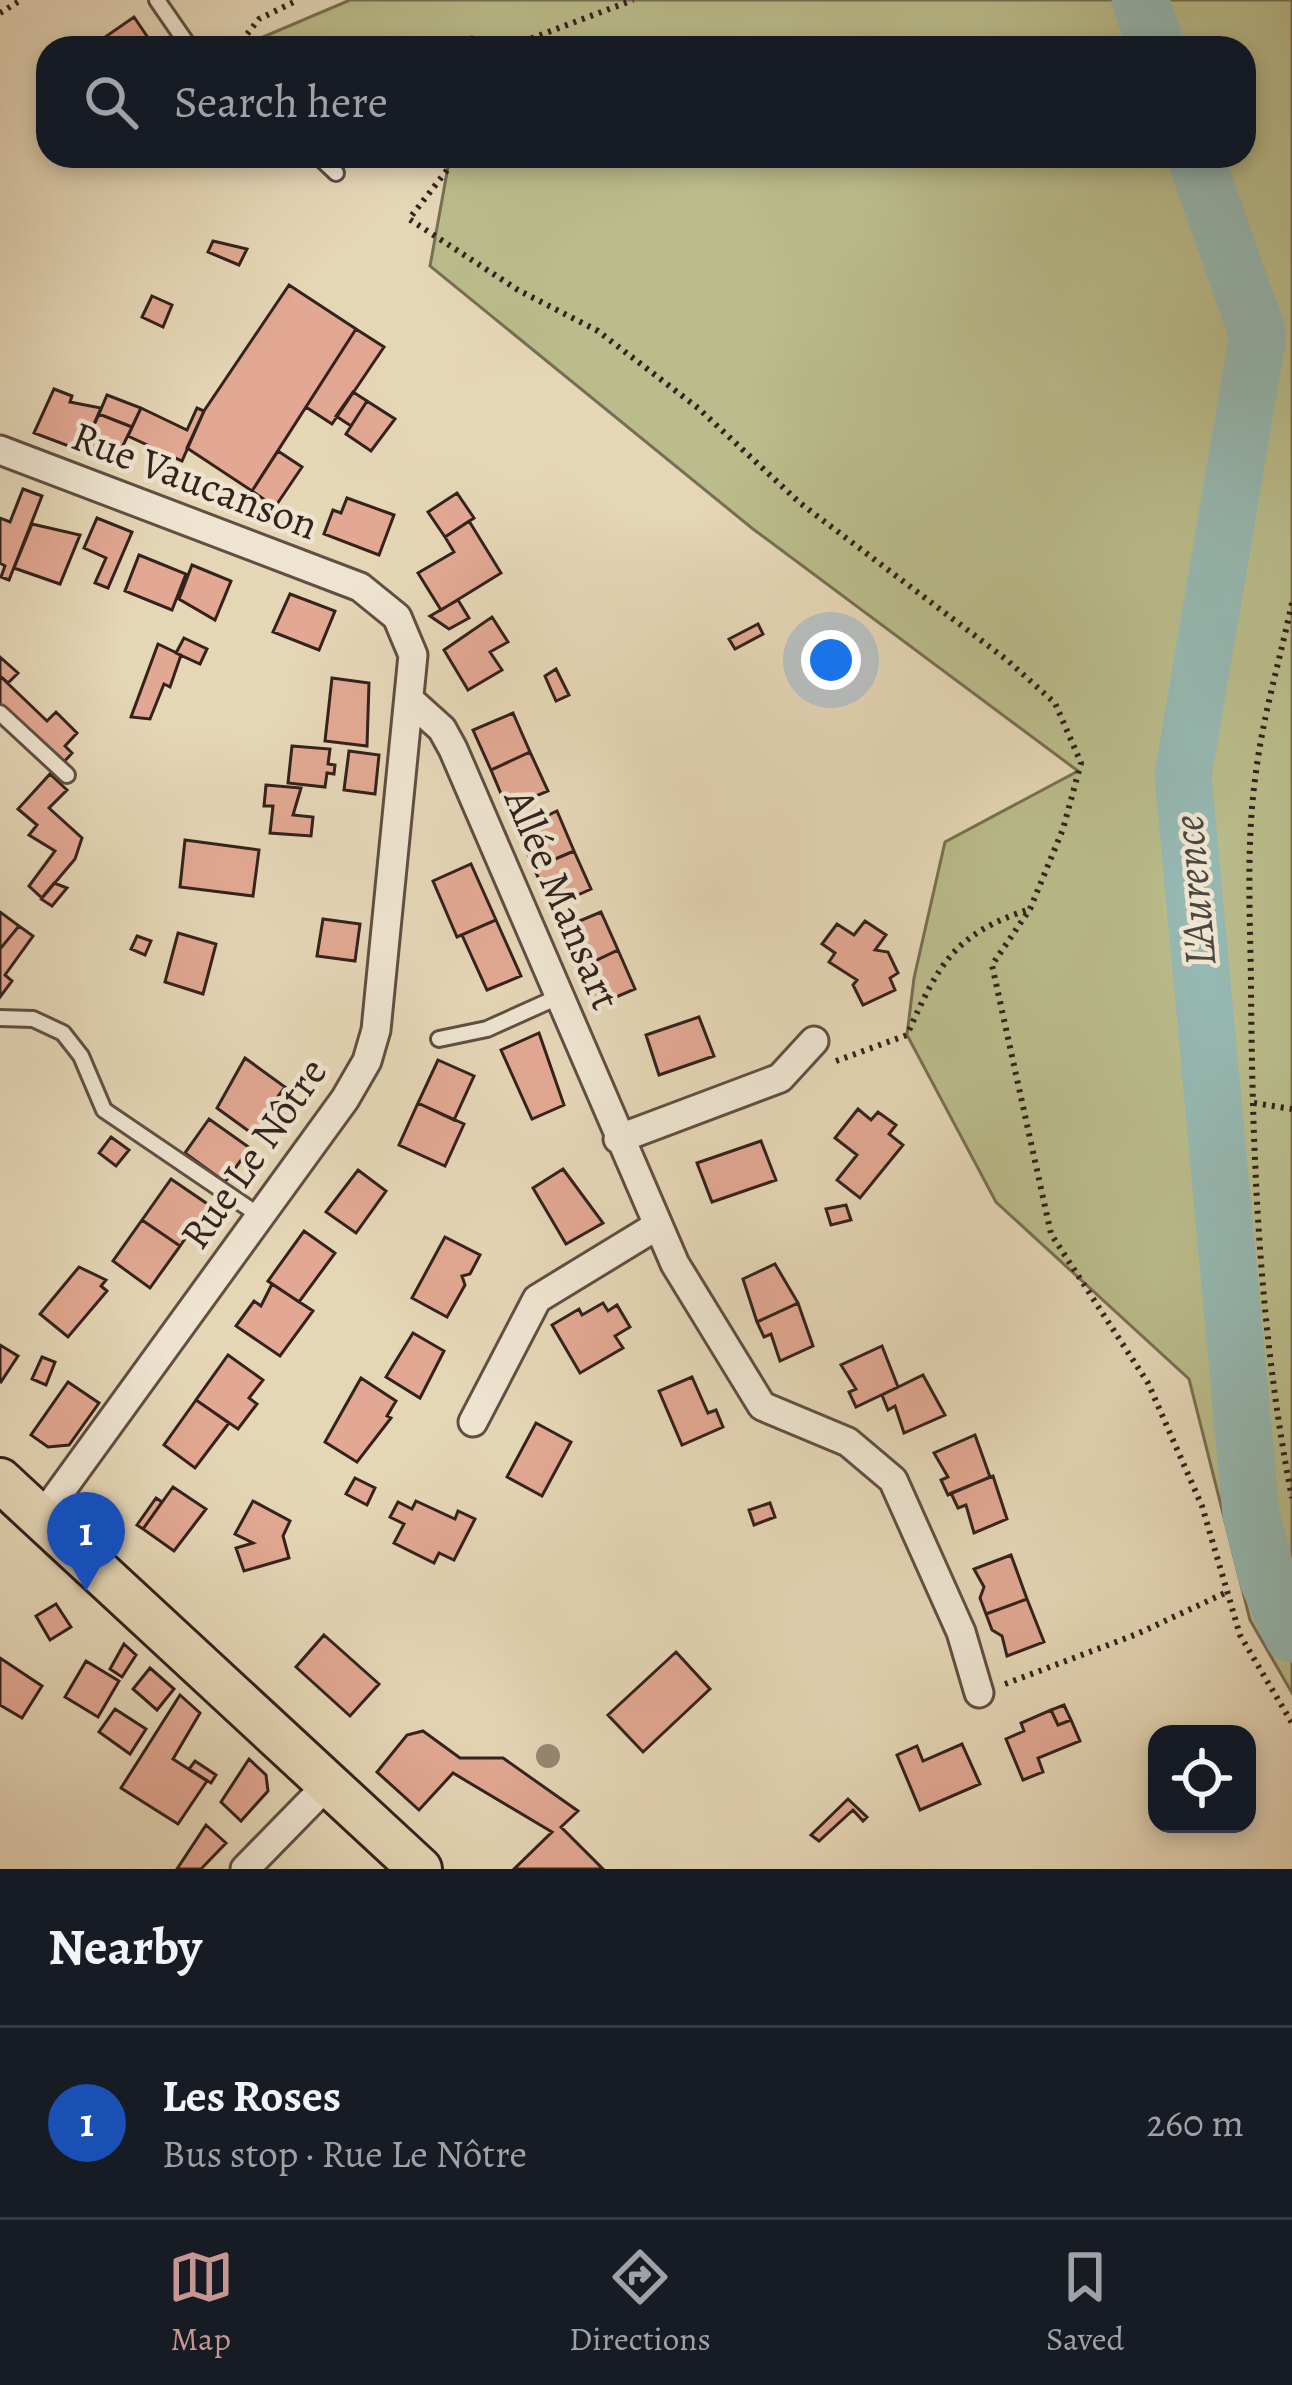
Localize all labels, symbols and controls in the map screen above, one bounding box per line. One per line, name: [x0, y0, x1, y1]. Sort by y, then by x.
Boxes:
search box: [36, 36, 1256, 168]
icon: search: [78, 69, 144, 135]
text: Search here: [174, 71, 388, 133]
street label: Rue Vaucanson: [64, 407, 326, 553]
your location: [801, 630, 861, 690]
street label: Allée Mansart: [491, 779, 635, 1018]
water label: L'Aurence: [1157, 813, 1231, 969]
street label: Rue Le Nôtre: [166, 1046, 340, 1260]
pin: 1: [47, 1492, 125, 1591]
map controls: [1148, 1725, 1256, 1833]
button: locate: [1148, 1725, 1256, 1833]
text: Nearby: [48, 1912, 202, 1982]
text: Les Roses: [162, 2065, 341, 2127]
text: 1: [80, 2096, 94, 2149]
text: 260 m: [1146, 2096, 1244, 2149]
text: Bus stop · Rue Le Nôtre: [162, 2127, 527, 2180]
tab: Map: [168, 2244, 234, 2361]
tab: Directions: [569, 2244, 711, 2361]
tab: Saved: [1046, 2244, 1124, 2361]

